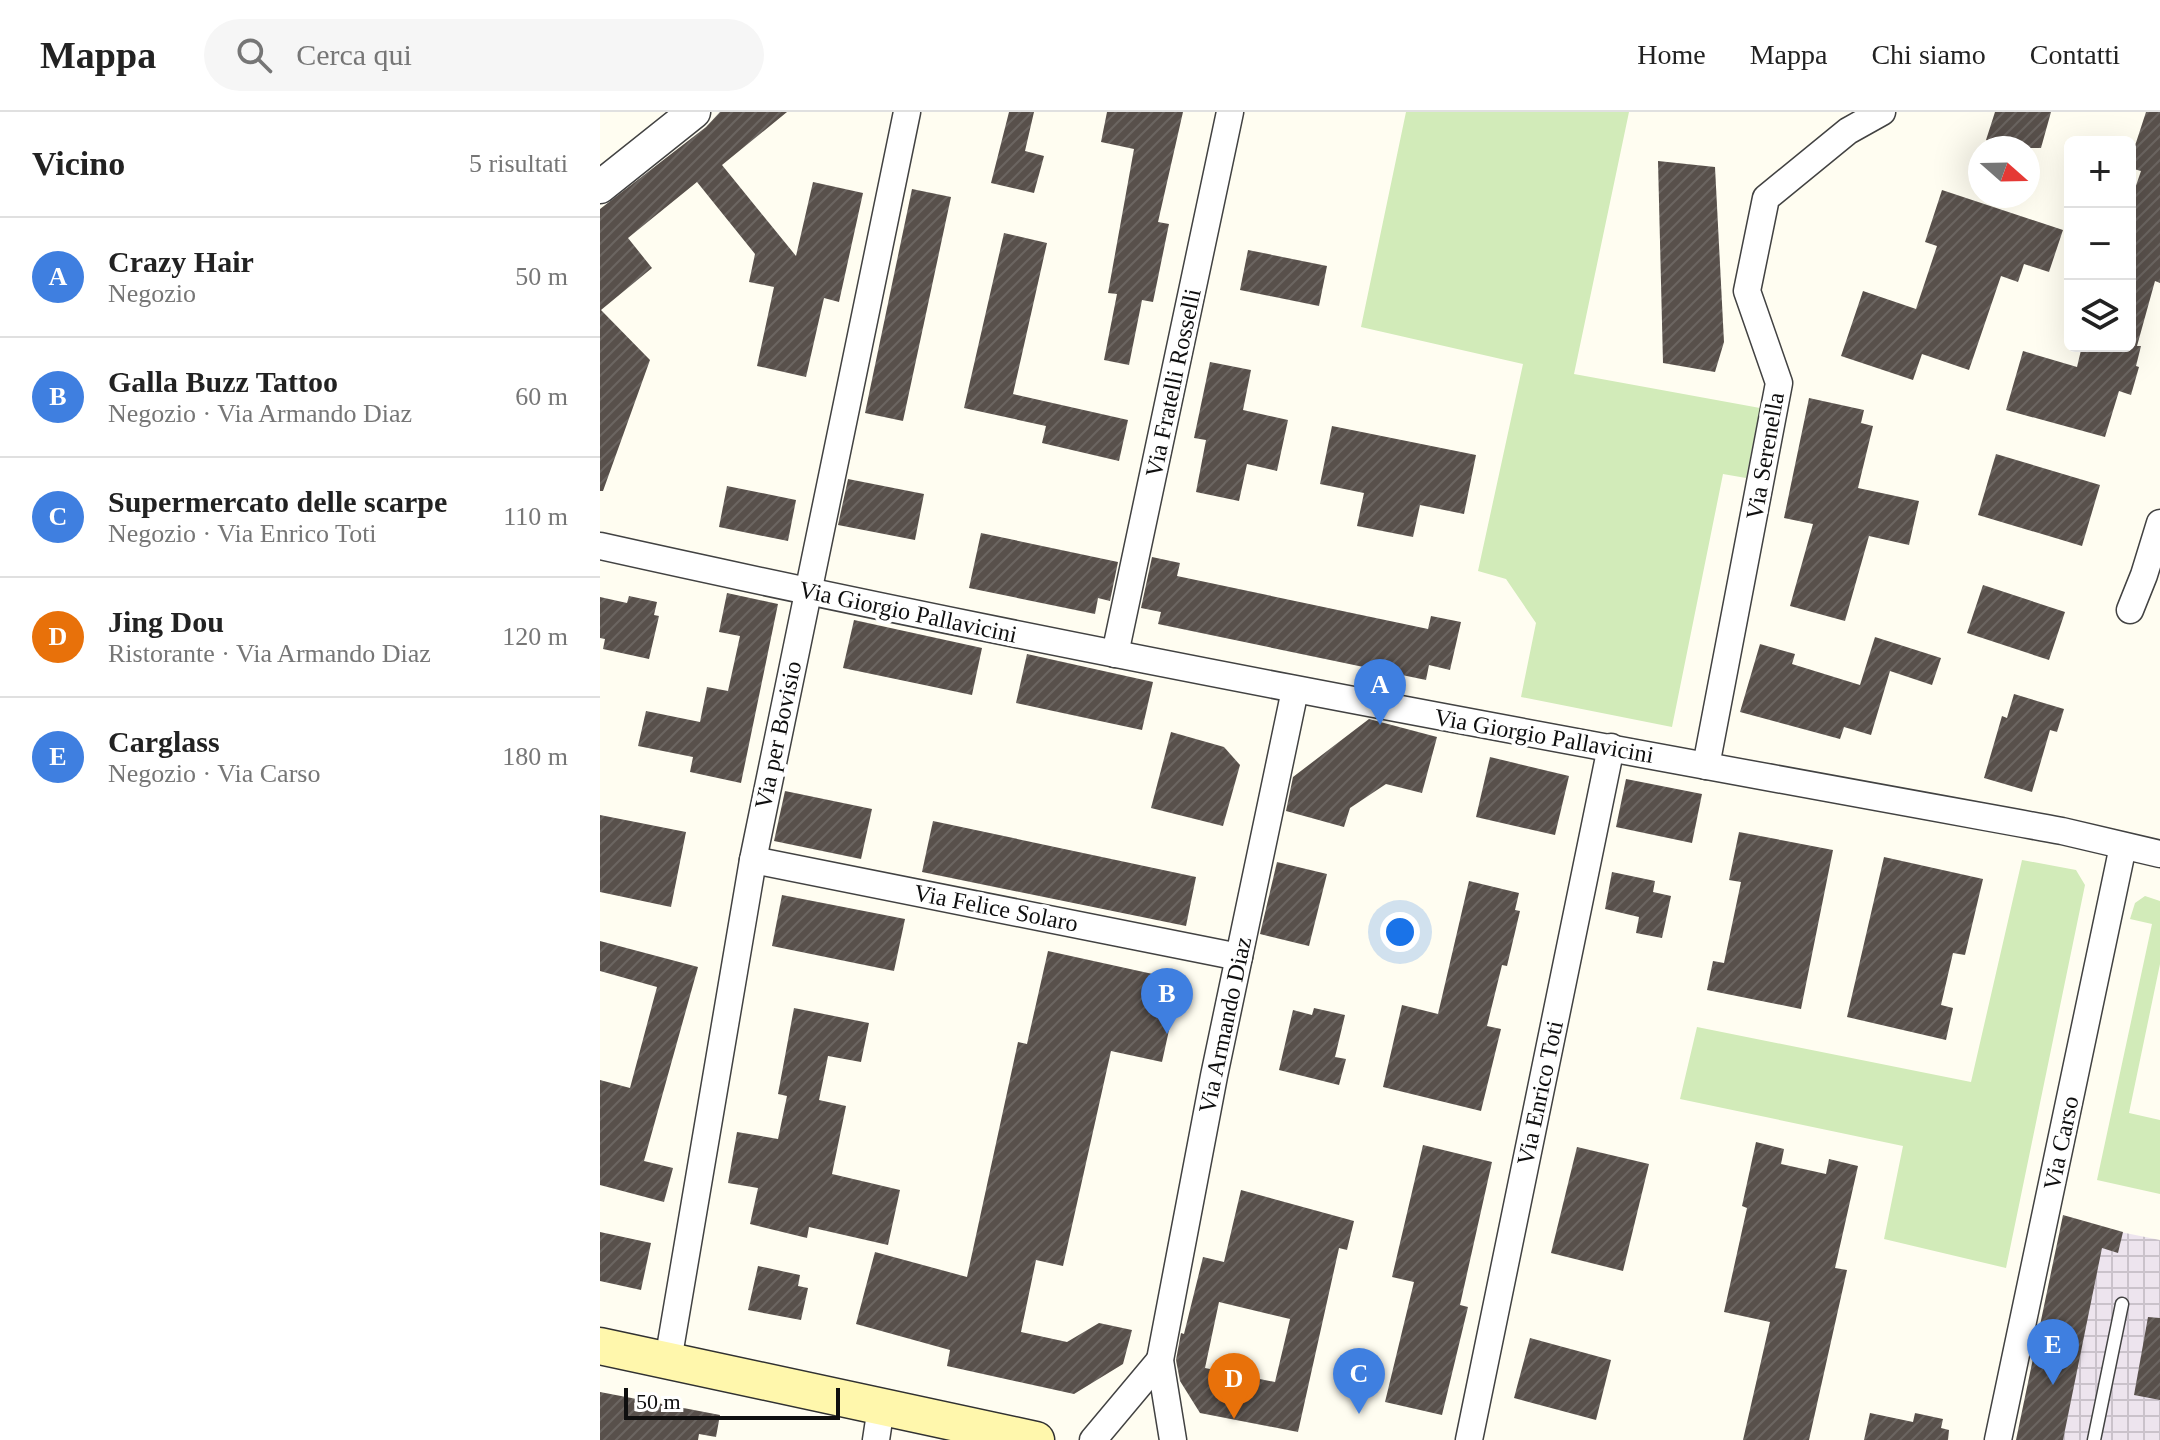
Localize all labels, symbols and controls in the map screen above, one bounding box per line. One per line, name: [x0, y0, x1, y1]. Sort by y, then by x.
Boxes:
search box: [204, 19, 764, 91]
icon: search: [232, 33, 276, 77]
text: Mappa: [40, 34, 156, 76]
text: Cerca qui: [296, 38, 412, 71]
text: Home: [1637, 39, 1706, 70]
text: Mappa: [1750, 39, 1827, 70]
text: Chi siamo: [1871, 39, 1986, 70]
text: Contatti: [2030, 39, 2120, 70]
north arrow: [1968, 136, 2040, 208]
map controls: [2064, 136, 2136, 352]
button: +: [2064, 136, 2136, 208]
text: Vicino: [32, 145, 125, 182]
text: 5 risultati: [469, 149, 568, 178]
button: −: [2064, 208, 2136, 280]
text: Crazy Hair: [108, 245, 254, 278]
text: A: [49, 262, 67, 291]
text: 50 m: [515, 262, 568, 291]
text: Negozio: [108, 279, 196, 308]
button: layers: [2064, 280, 2136, 352]
street label: Via Fratelli Rosselli: [1140, 286, 1206, 480]
text: Galla Buzz Tattoo: [108, 365, 338, 398]
text: B: [49, 382, 67, 411]
text: 60 m: [515, 382, 568, 411]
street label: Via Serenella: [1741, 390, 1789, 522]
text: Negozio · Via Armando Diaz: [108, 399, 412, 428]
text: Supermercato delle scarpe: [108, 485, 447, 518]
text: C: [49, 502, 67, 531]
text: 110 m: [503, 502, 568, 531]
text: Negozio · Via Enrico Toti: [108, 519, 377, 548]
street label: Via Giorgio Pallavicini: [797, 576, 1020, 648]
text: Jing Dou: [108, 605, 224, 638]
text: D: [49, 622, 67, 651]
text: 120 m: [502, 622, 568, 651]
text: Ristorante · Via Armando Diaz: [108, 639, 431, 668]
street label: Via per Bovisio: [750, 659, 806, 811]
pin: A: [1354, 659, 1406, 725]
street label: Via Giorgio Pallavicini: [1432, 704, 1656, 768]
text: Carglass: [108, 725, 220, 758]
text: E: [49, 742, 67, 771]
text: 180 m: [502, 742, 568, 771]
text: Negozio · Via Carso: [108, 759, 320, 788]
street label: Via Felice Solaro: [912, 879, 1080, 937]
your location: [1380, 912, 1420, 952]
street label: Via Armando Diaz: [1194, 934, 1256, 1116]
pin: B: [1141, 968, 1193, 1034]
street label: Via Enrico Toti: [1512, 1018, 1568, 1168]
street label: Via Carso: [2038, 1094, 2084, 1192]
pin: E: [2027, 1319, 2079, 1385]
pin: C: [1333, 1348, 1385, 1414]
pin: D: [1208, 1353, 1260, 1419]
scale bar: [624, 1384, 840, 1420]
text: 50 m: [636, 1389, 681, 1414]

